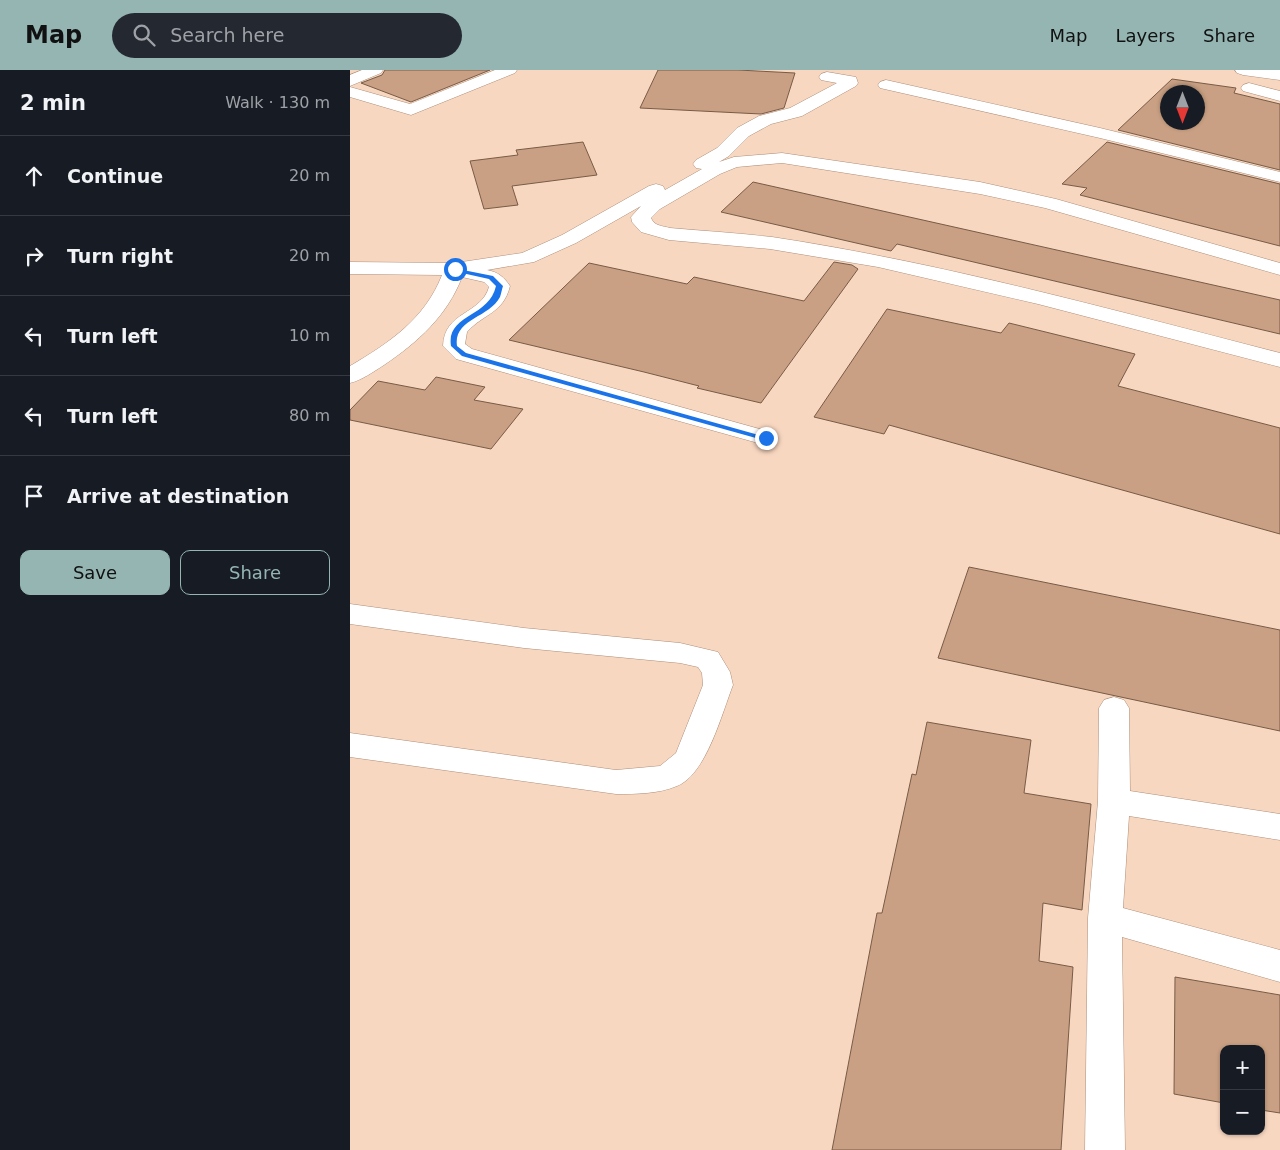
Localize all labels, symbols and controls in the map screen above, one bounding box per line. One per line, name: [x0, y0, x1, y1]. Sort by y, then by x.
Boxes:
search box: [112, 13, 462, 58]
text: Map: [25, 21, 82, 49]
icon: search: [130, 21, 158, 49]
text: Search here: [170, 24, 284, 46]
text: Map: [1049, 25, 1087, 46]
text: Layers: [1115, 25, 1175, 46]
text: Share: [1203, 25, 1255, 46]
north arrow: [1160, 85, 1205, 130]
text: 2 min: [20, 91, 86, 115]
text: Walk · 130 m: [225, 93, 330, 112]
icon: ahead: [20, 162, 48, 190]
text: Continue: [67, 165, 163, 187]
text: 20 m: [289, 166, 330, 185]
icon: right: [20, 242, 48, 270]
text: Turn right: [67, 245, 173, 267]
text: 20 m: [289, 246, 330, 265]
route start: [444, 258, 467, 281]
icon: left: [20, 322, 48, 350]
text: Turn left: [67, 325, 158, 347]
text: 10 m: [289, 326, 330, 345]
icon: left: [20, 402, 48, 430]
text: Turn left: [67, 405, 158, 427]
text: 80 m: [289, 406, 330, 425]
route end: [755, 427, 778, 450]
icon: arrive: [20, 482, 48, 510]
text: Arrive at destination: [67, 485, 289, 507]
button: Save: [20, 550, 170, 595]
button: Share: [180, 550, 330, 595]
map controls: [1220, 1045, 1265, 1135]
button: +: [1220, 1045, 1265, 1090]
button: −: [1220, 1090, 1265, 1135]

